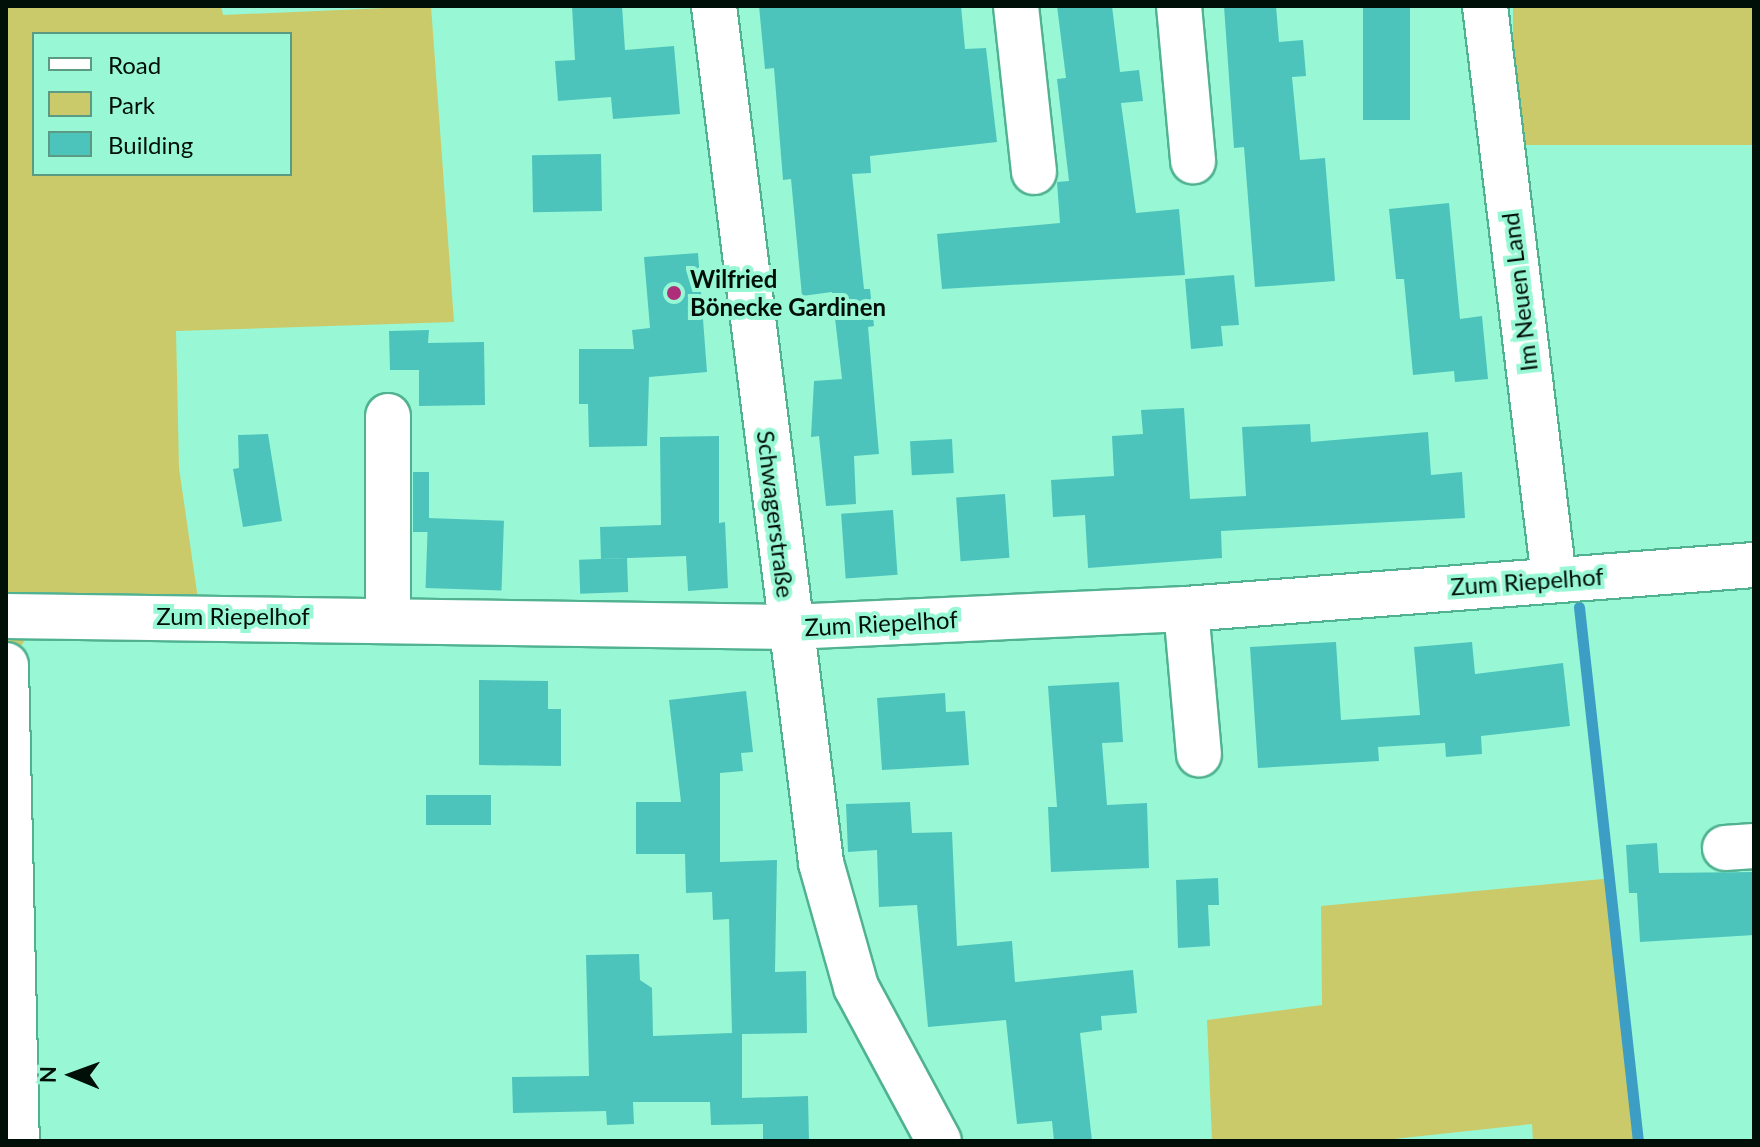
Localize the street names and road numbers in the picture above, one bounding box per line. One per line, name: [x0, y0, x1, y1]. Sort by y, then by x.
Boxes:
street label: Im Neuen Land: [1495, 211, 1543, 373]
street label: Schwagerstraße: [751, 429, 801, 599]
street label: Zum Riepelhof: [1449, 561, 1605, 601]
street label: Zum Riepelhof: [156, 602, 310, 630]
street label: Zum Riepelhof: [804, 605, 958, 641]

